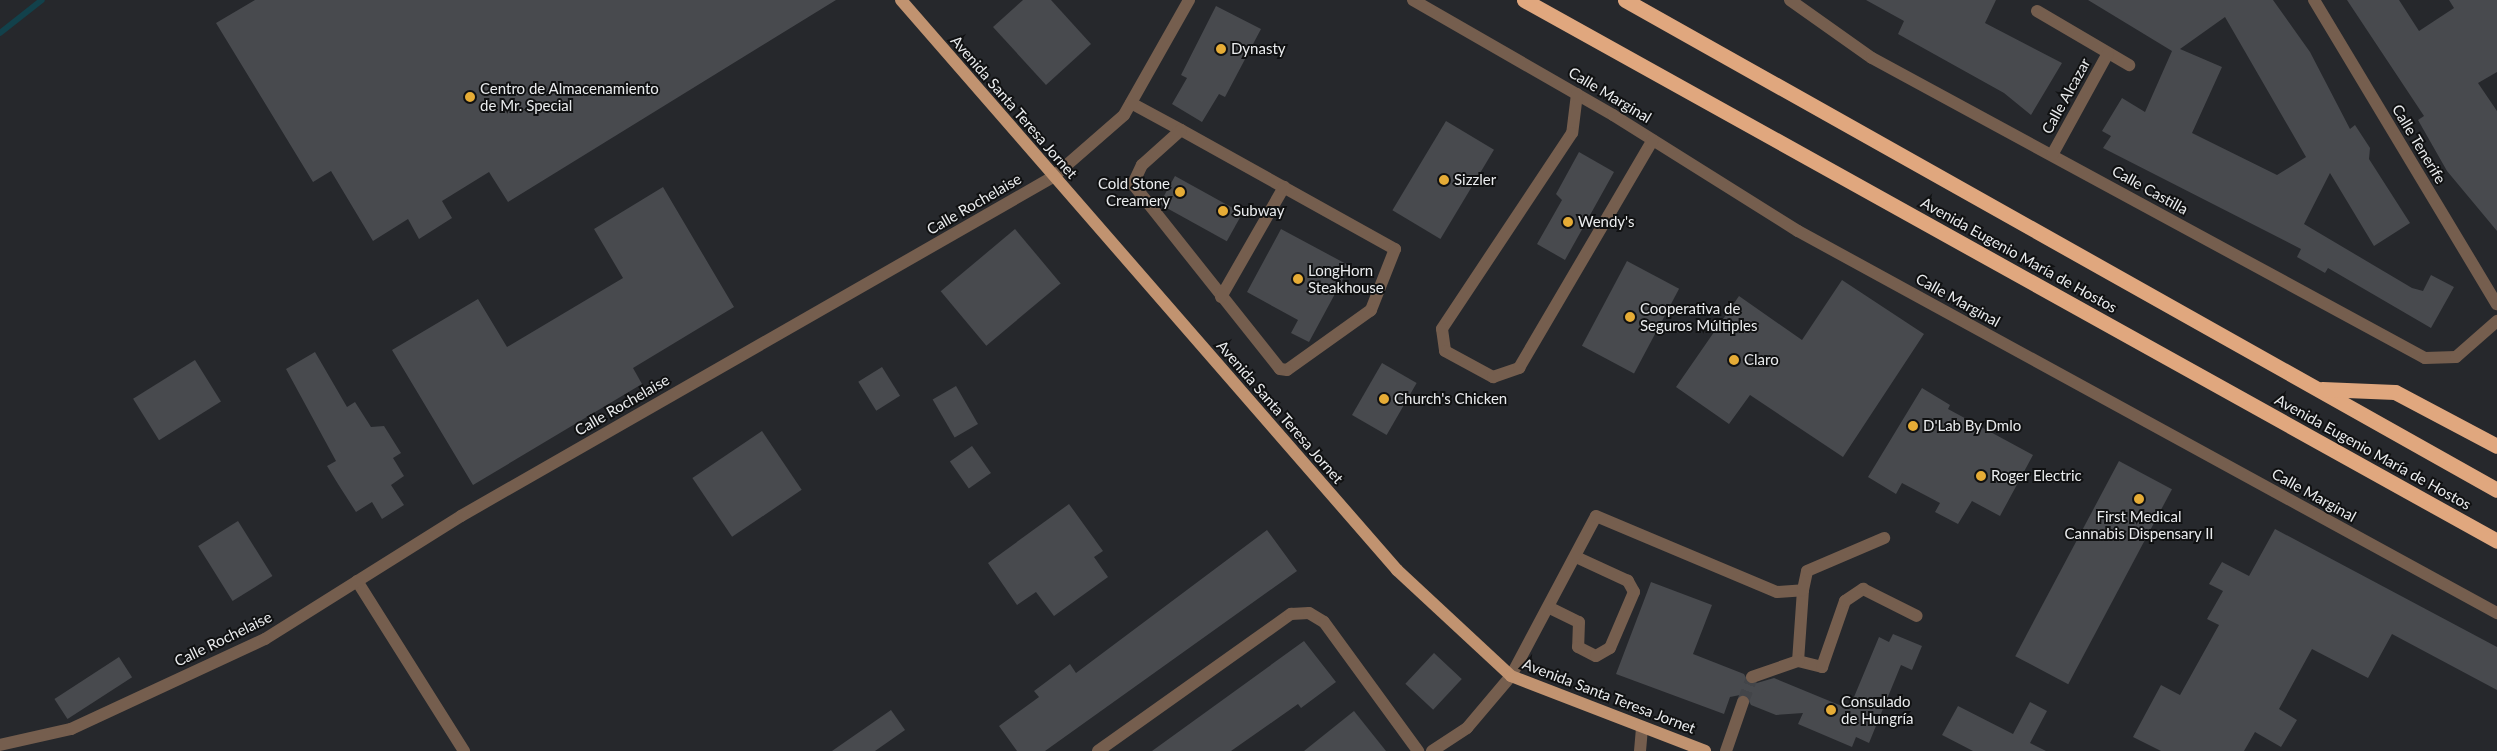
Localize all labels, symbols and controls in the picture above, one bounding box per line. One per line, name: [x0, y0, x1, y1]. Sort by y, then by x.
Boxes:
street label: Avenida Santa Teresa Jornet: [947, 31, 1081, 183]
place label: Dynasty: [1231, 40, 1286, 58]
marker: Dynasty: [1215, 43, 1227, 55]
street label: Calle Alcazar: [2038, 55, 2094, 137]
street label: Calle Marginal: [1565, 63, 1655, 127]
place label: Centro de Almacenamiento de Mr. Special: [480, 79, 659, 114]
marker: Centro de Almacenamiento de Mr. Special: [464, 91, 476, 103]
street label: Calle Tenerife: [2388, 101, 2450, 187]
street label: Calle Castilla: [2109, 162, 2191, 218]
street label: Calle Rochelaise: [924, 170, 1024, 238]
place label: Sizzler: [1454, 171, 1496, 189]
place label: Cold Stone Creamery: [1098, 174, 1170, 209]
marker: Sizzler: [1438, 174, 1450, 186]
marker: Cold Stone Creamery: [1174, 186, 1186, 198]
street label: Avenida Eugenio María de Hostos: [1918, 193, 2120, 317]
place label: Subway: [1233, 202, 1284, 220]
marker: Subway: [1217, 205, 1229, 217]
place label: Wendy's: [1578, 213, 1635, 231]
marker: Wendy's: [1562, 216, 1574, 228]
place label: LongHorn Steakhouse: [1308, 261, 1384, 296]
street label: Calle Marginal: [1913, 269, 2003, 331]
marker: LongHorn Steakhouse: [1292, 273, 1304, 285]
place label: Cooperativa de Seguros Múltiples: [1640, 299, 1757, 334]
marker: Cooperativa de Seguros Múltiples: [1624, 311, 1636, 323]
street label: Avenida Santa Teresa Jornet: [1213, 336, 1347, 488]
place label: Claro: [1744, 351, 1779, 369]
marker: Claro: [1728, 354, 1740, 366]
street label: Calle Rochelaise: [572, 371, 672, 439]
place label: Church's Chicken: [1394, 390, 1507, 408]
street label: Avenida Eugenio María de Hostos: [2272, 390, 2474, 514]
marker: Church's Chicken: [1378, 393, 1390, 405]
place label: D'Lab By Dmlo: [1923, 417, 2022, 435]
marker: D'Lab By Dmlo: [1907, 420, 1919, 432]
street label: Calle Marginal: [2269, 464, 2359, 526]
place label: Roger Electric: [1991, 467, 2082, 485]
marker: Roger Electric: [1975, 470, 1987, 482]
marker: First Medical Cannabis Dispensary II: [2133, 493, 2145, 505]
place label: First Medical Cannabis Dispensary II: [2064, 507, 2214, 542]
street label: Calle Rochelaise: [171, 608, 275, 670]
street label: Avenida Santa Teresa Jornet: [1520, 655, 1698, 737]
place label: Consulado de Hungría: [1841, 692, 1914, 727]
marker: Consulado de Hungría: [1825, 704, 1837, 716]

